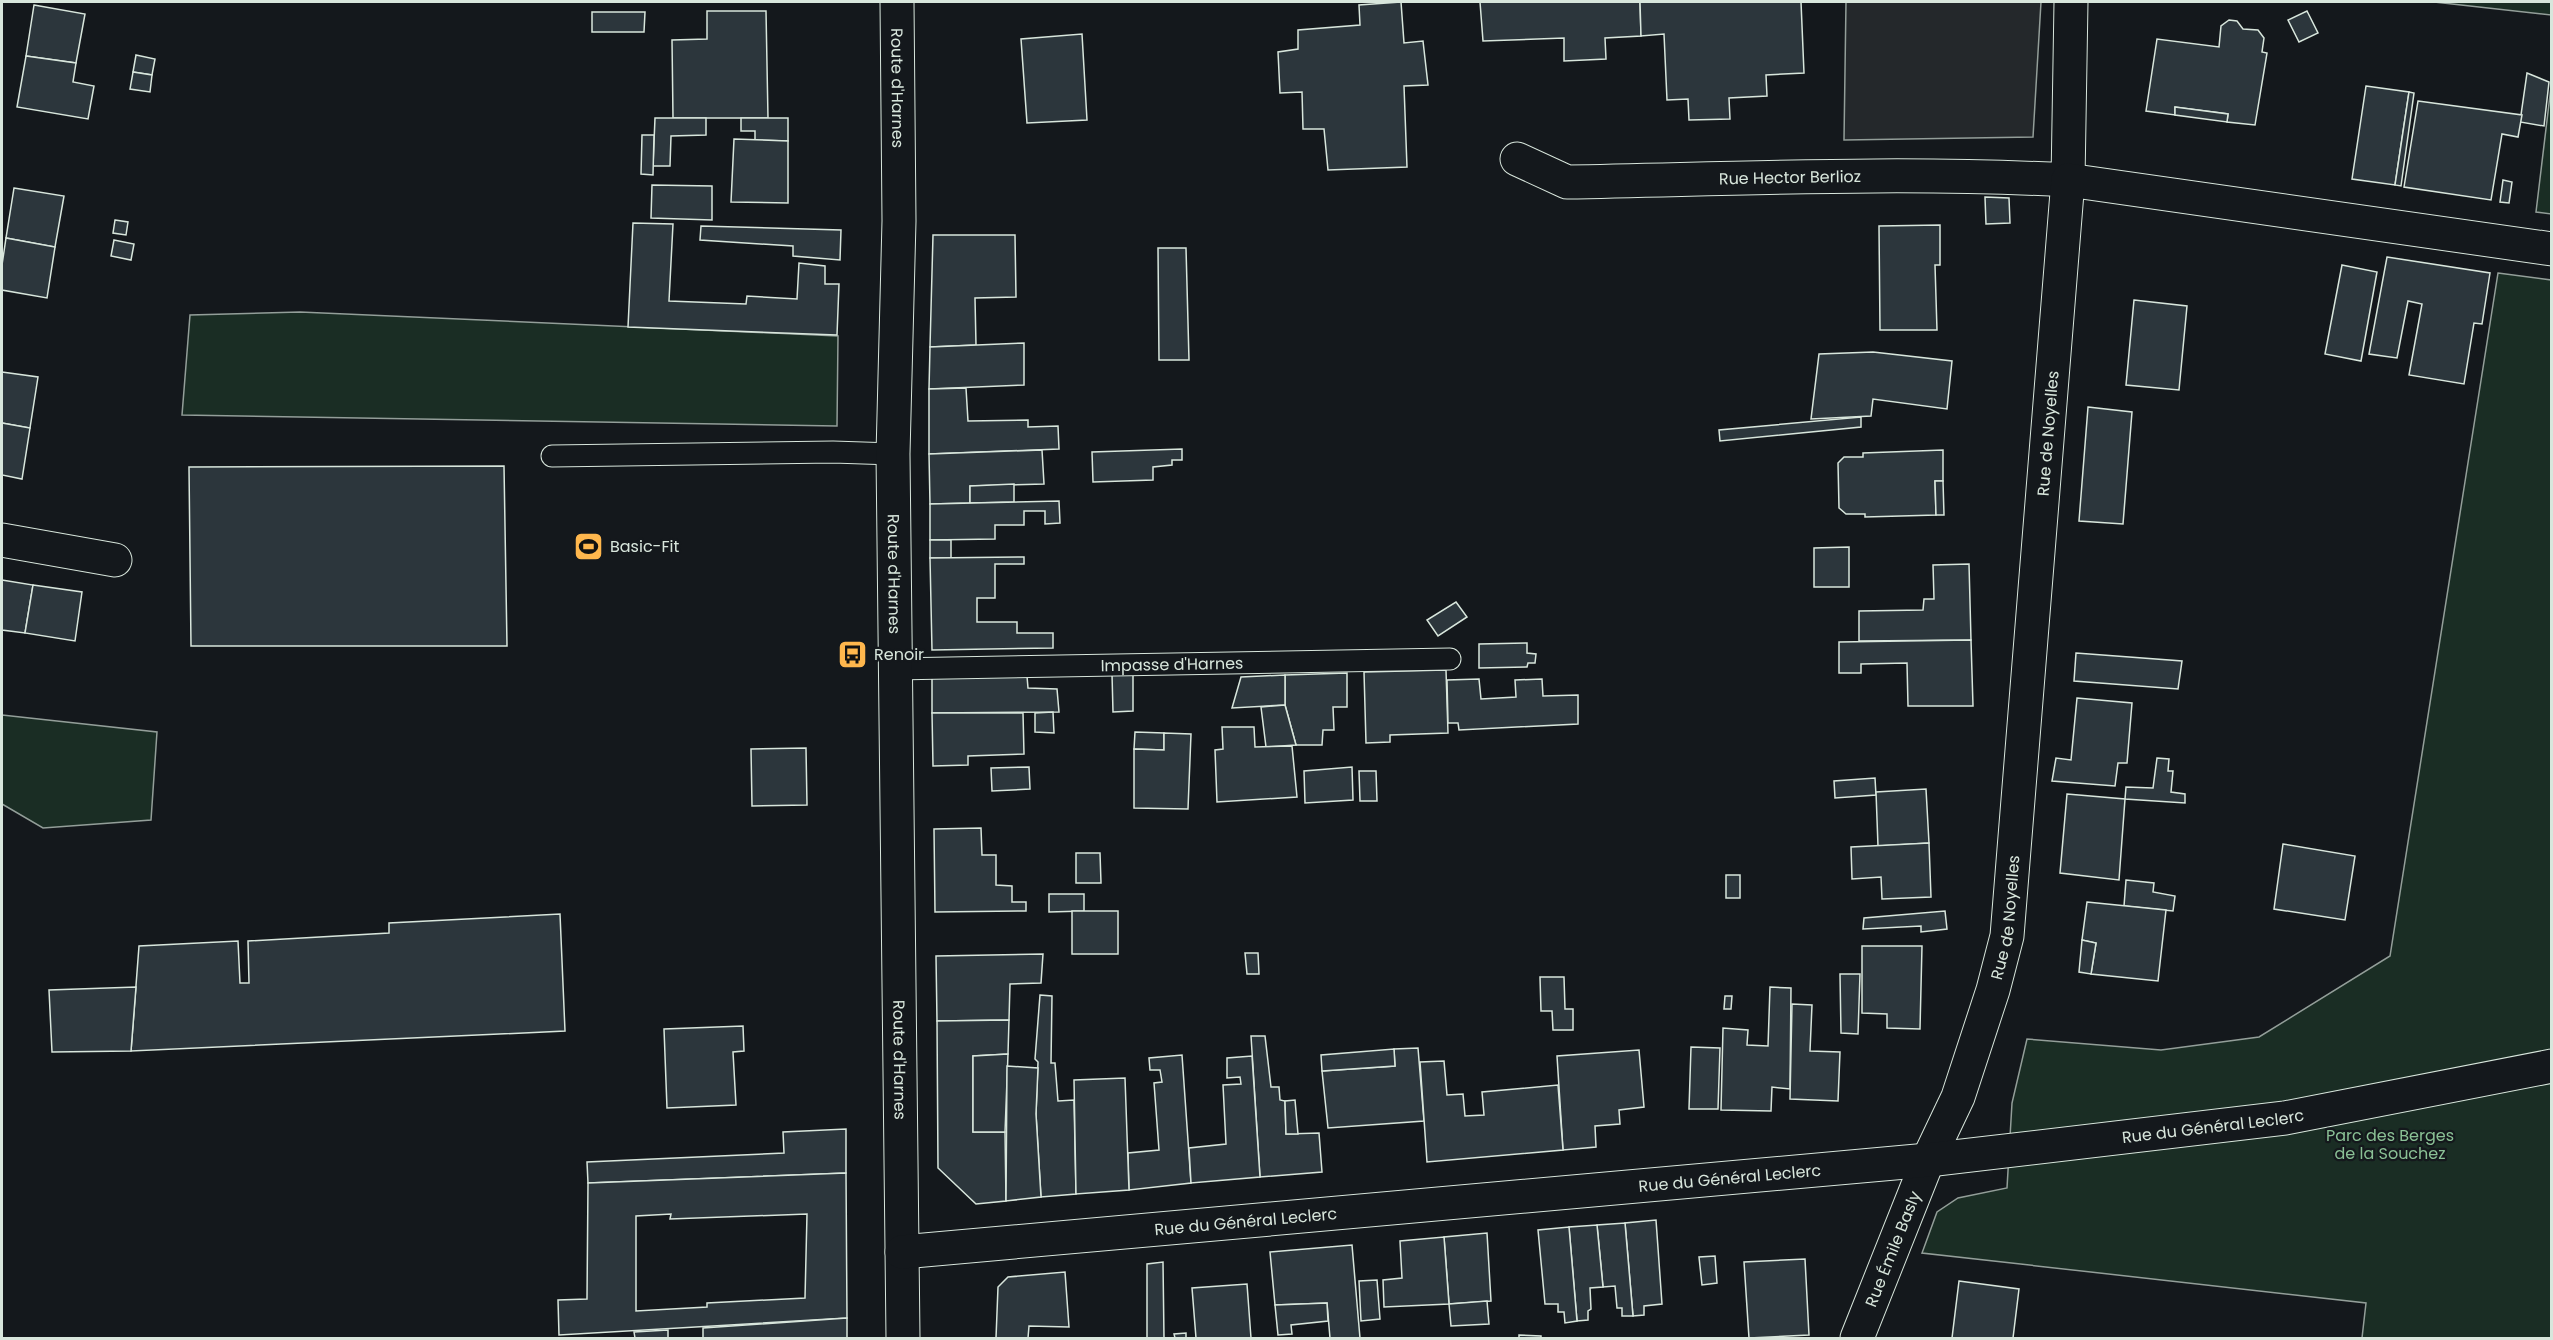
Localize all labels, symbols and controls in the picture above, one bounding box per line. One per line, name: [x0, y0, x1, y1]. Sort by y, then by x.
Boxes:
street label: Route d'Harnes: [885, 28, 909, 148]
street label: Rue Hector Berlioz: [1718, 165, 1861, 191]
street label: Rue de Noyelles: [2032, 370, 2065, 497]
street label: Route d'Harnes: [882, 514, 906, 634]
sports icon: Basic-Fit: [573, 530, 605, 562]
place label: Basic-Fit: [610, 535, 679, 558]
bus stop icon: Renoir: [837, 638, 869, 670]
place label: Renoir: [874, 643, 924, 666]
street label: Impasse d'Harnes: [1100, 652, 1244, 677]
street label: Rue de Noyelles: [1985, 854, 2025, 982]
street label: Route d'Harnes: [887, 1000, 912, 1120]
street label: Rue du Général Leclerc: [2121, 1104, 2306, 1149]
park label: Parc des Berges de la Souchez: [2326, 1124, 2454, 1165]
street label: Rue du Général Leclerc: [1637, 1159, 1822, 1198]
street label: Rue Émile Basly: [1860, 1188, 1926, 1310]
street label: Rue du Général Leclerc: [1153, 1202, 1338, 1241]

